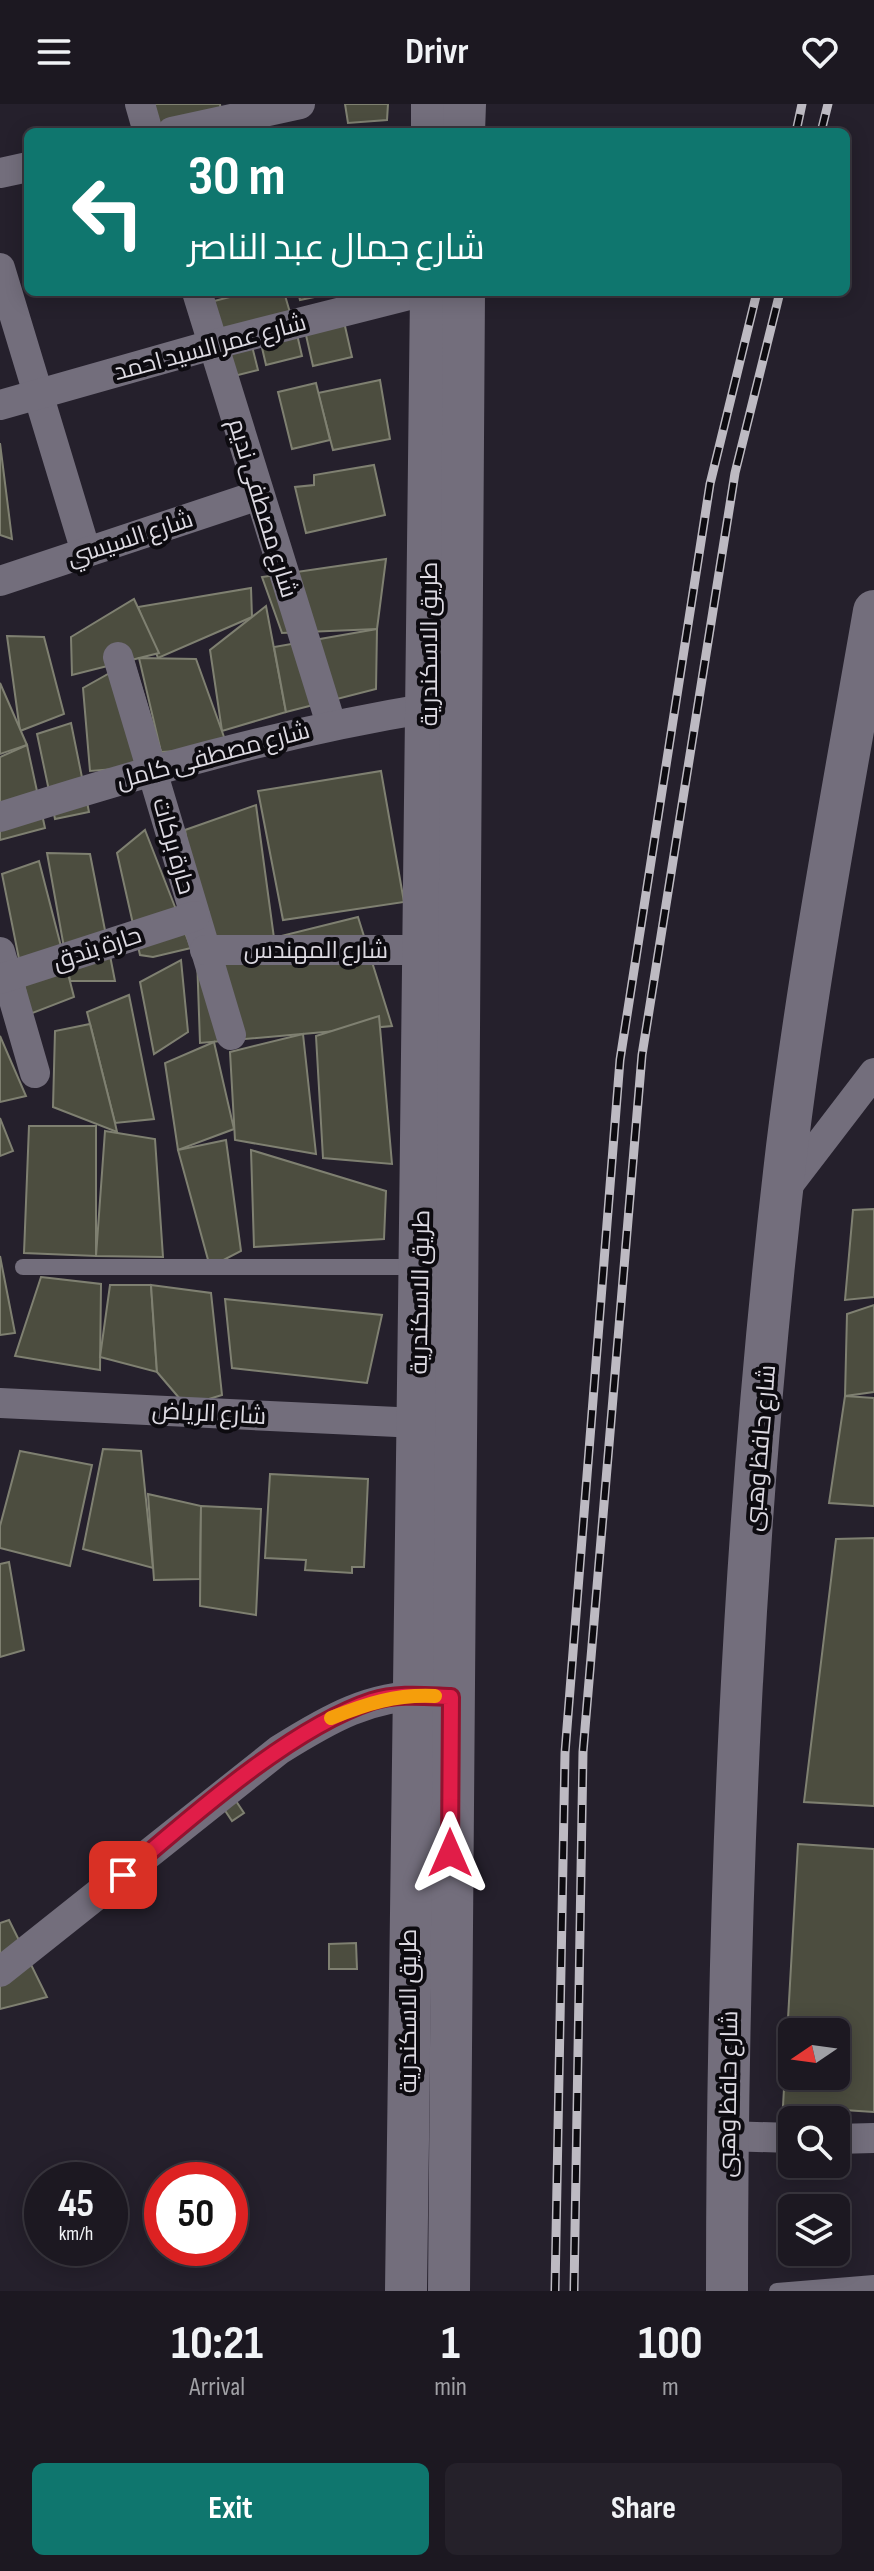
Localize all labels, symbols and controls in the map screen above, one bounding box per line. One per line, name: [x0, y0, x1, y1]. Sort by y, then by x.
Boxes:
icon: menu: [32, 30, 76, 74]
icon: heart: [798, 30, 842, 74]
text: Drivr: [405, 31, 469, 74]
text: 30 m: [188, 144, 286, 211]
icon: left: [56, 160, 160, 264]
text: شارع جمال عبد الناصر: [188, 227, 485, 270]
street label: شارع عمر السيد احمد: [111, 308, 310, 388]
street label: شارع مصطفى نديم: [221, 415, 304, 602]
street label: شارع السيسي: [64, 505, 198, 575]
street label: طريق الاسكندرية: [415, 562, 444, 726]
street label: شارع مصطفى كامل: [113, 716, 313, 796]
street label: حارة بركات: [146, 794, 201, 898]
street label: حارة بندق: [49, 921, 145, 976]
street label: شارع المهندس: [244, 936, 388, 966]
street label: طريق الاسكندرية: [405, 1209, 436, 1375]
street label: شارع حافظ وهبى: [739, 1364, 783, 1533]
street label: شارع الرياض: [151, 1396, 267, 1432]
position arrow: [408, 1811, 492, 1895]
pin: [89, 1841, 157, 1909]
icon: arrive: [101, 1853, 145, 1897]
street label: طريق الاسكندرية: [394, 1929, 423, 2093]
street label: شارع حافظ وهبى: [713, 2010, 745, 2178]
north arrow: [778, 2018, 850, 2090]
map controls: [778, 2018, 850, 2266]
button: search: [778, 2106, 850, 2178]
speed limit sign: 50: [144, 2162, 248, 2266]
text: 45: [58, 2180, 94, 2228]
button: layers: [778, 2194, 850, 2266]
text: km/h: [59, 2222, 93, 2246]
text: 10:21: [171, 2315, 263, 2372]
text: 1: [441, 2315, 460, 2372]
text: 100: [638, 2315, 703, 2372]
text: Arrival: [189, 2372, 245, 2403]
text: min: [434, 2372, 467, 2403]
text: m: [662, 2372, 679, 2403]
button: Exit: [32, 2463, 429, 2555]
button: Share: [445, 2463, 842, 2555]

